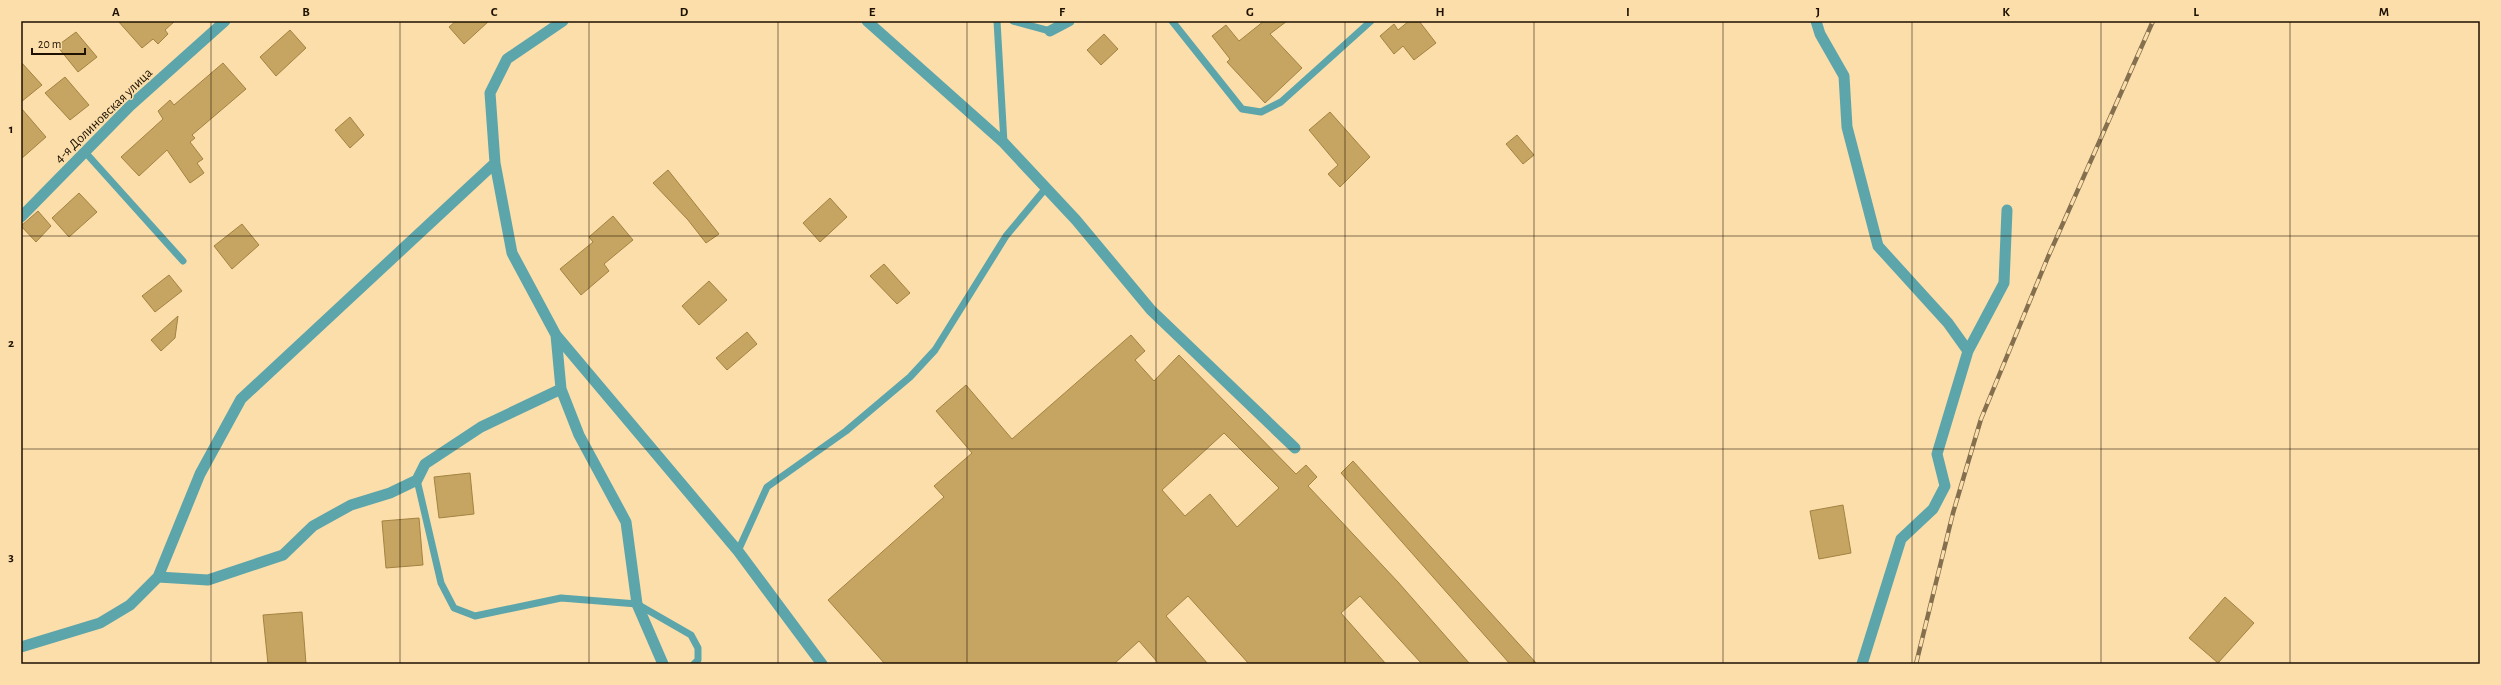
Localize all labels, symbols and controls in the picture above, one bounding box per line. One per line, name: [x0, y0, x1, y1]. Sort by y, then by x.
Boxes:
text: A: [112, 6, 120, 19]
text: B: [302, 6, 310, 19]
text: C: [491, 6, 498, 19]
text: D: [680, 6, 689, 19]
text: E: [869, 6, 876, 19]
text: F: [1059, 6, 1066, 19]
text: G: [1246, 6, 1254, 19]
text: H: [1435, 6, 1445, 19]
text: I: [1626, 6, 1630, 19]
text: J: [1816, 6, 1820, 19]
text: K: [2002, 6, 2010, 19]
text: L: [2193, 6, 2199, 19]
text: M: [2379, 6, 2389, 19]
scale bar: [32, 30, 85, 56]
text: 20 m: [38, 38, 61, 50]
street label: 4-я Долиновская улица: [52, 65, 156, 166]
text: 1: [9, 123, 13, 136]
text: 2: [8, 337, 14, 350]
text: 3: [8, 551, 14, 564]

